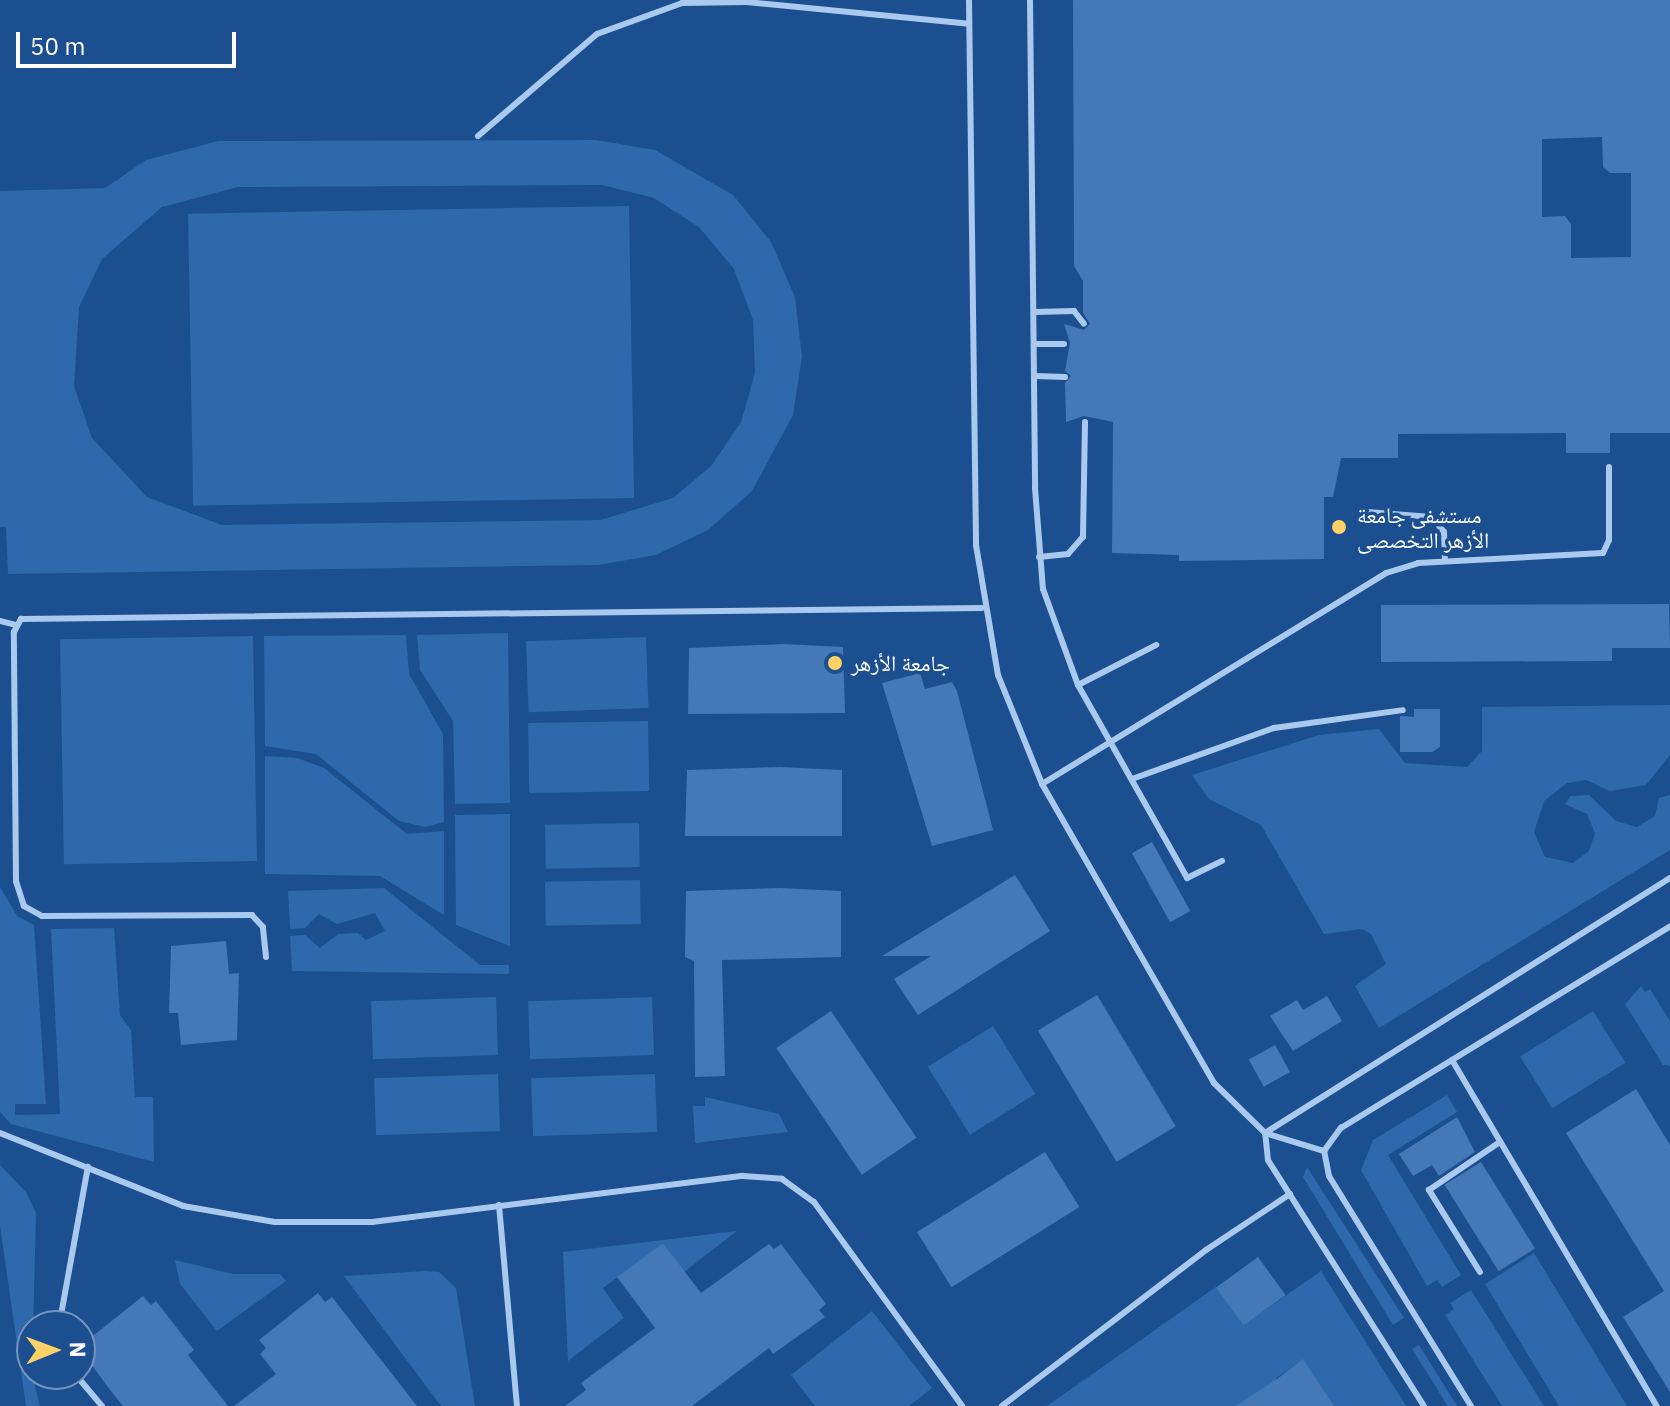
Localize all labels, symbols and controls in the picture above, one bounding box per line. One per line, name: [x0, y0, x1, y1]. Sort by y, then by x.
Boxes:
scale bar: [20, 16, 240, 66]
text: 50 m: [30, 30, 85, 62]
place label: مستشفى جامعة الأزهر التخصصى: [1357, 501, 1489, 552]
marker: مستشفى جامعة الأزهر التخصصى: [1328, 516, 1350, 538]
place label: جامعة الأزهر: [851, 650, 950, 676]
marker: جامعة الأزهر: [826, 654, 844, 672]
north arrow: [16, 1310, 96, 1390]
text: N: [64, 1341, 93, 1358]

